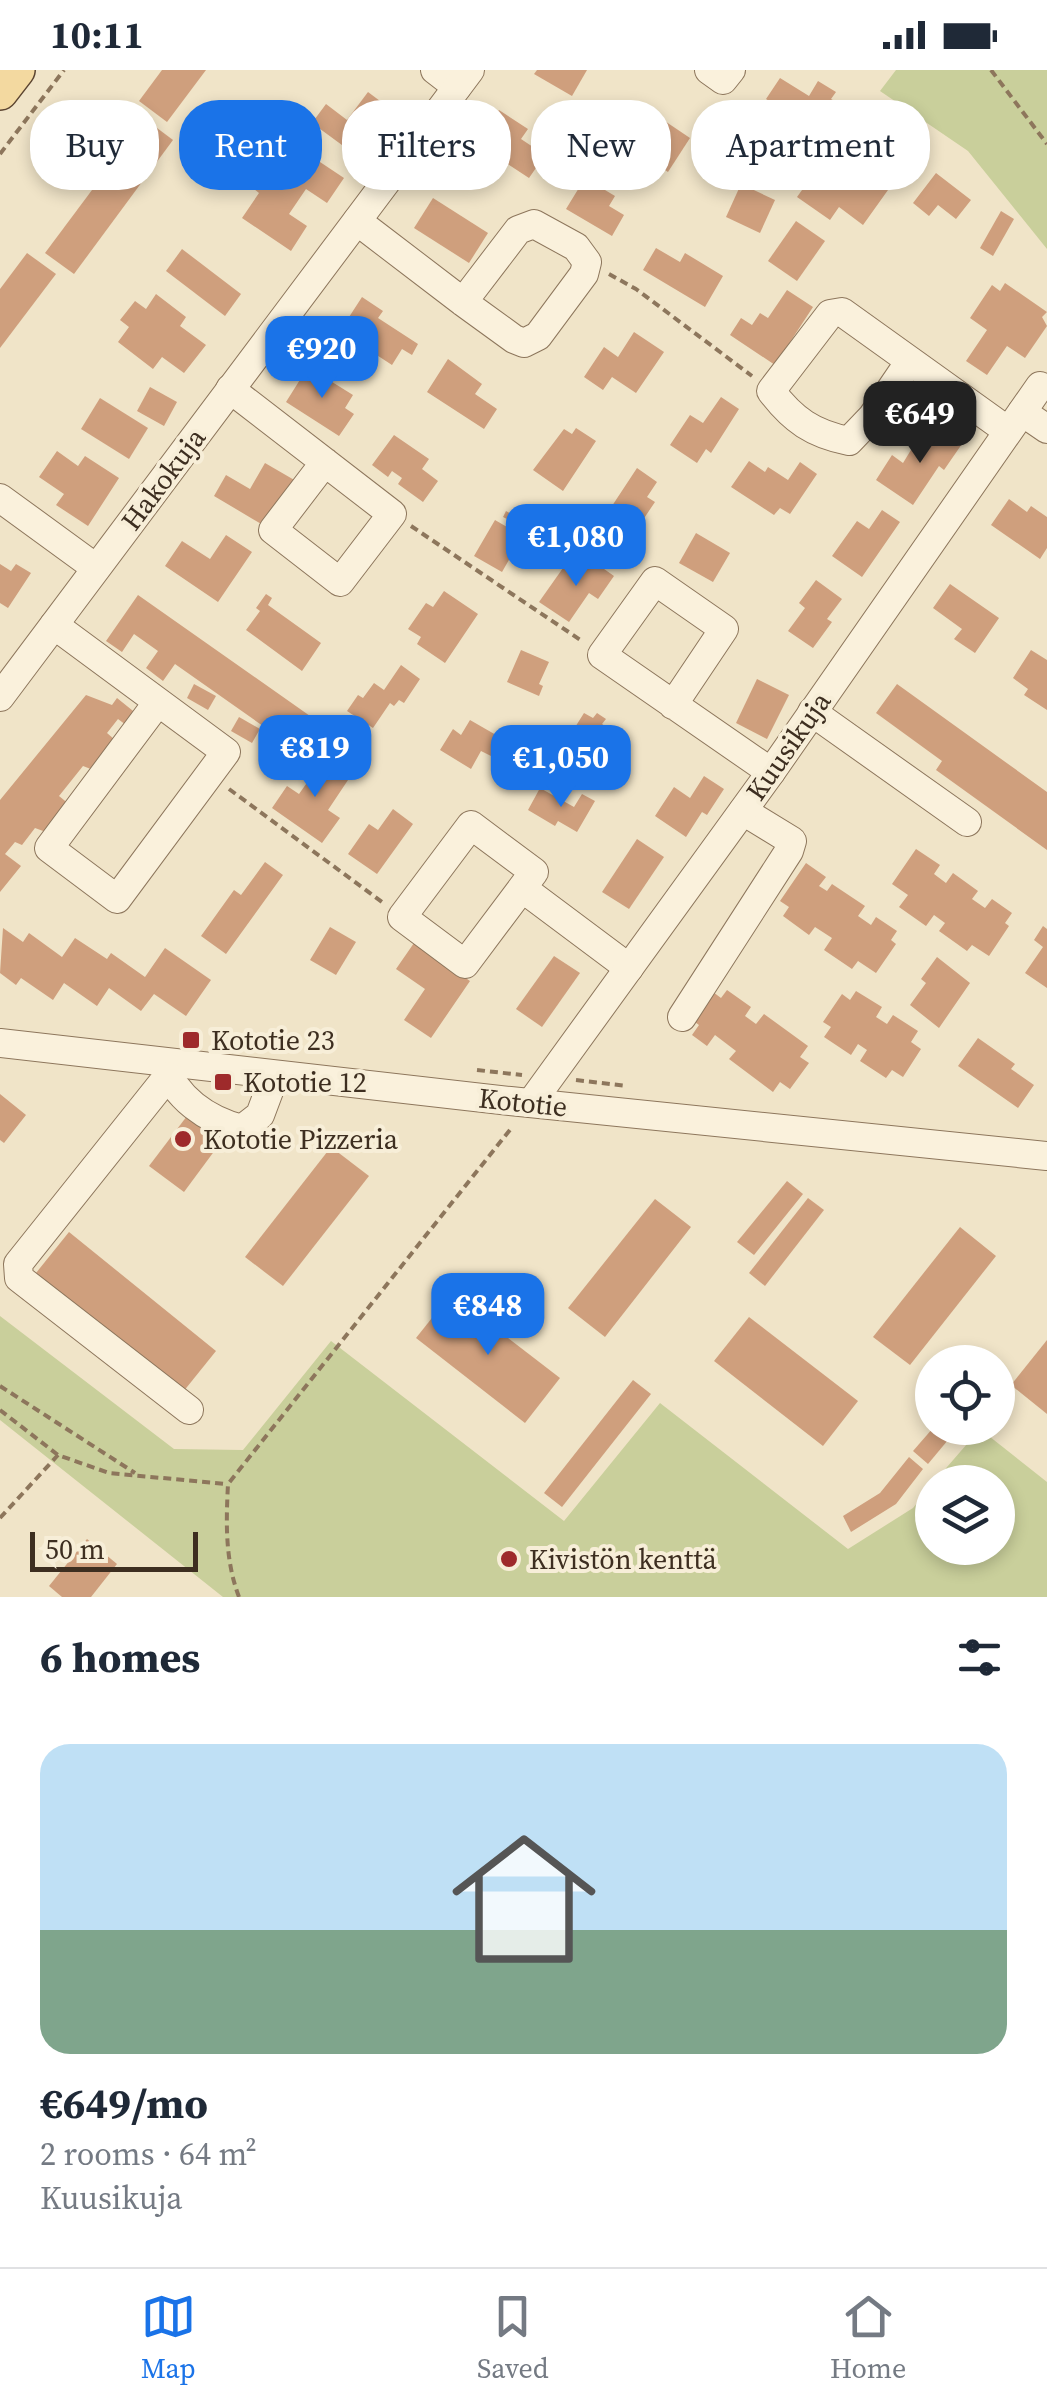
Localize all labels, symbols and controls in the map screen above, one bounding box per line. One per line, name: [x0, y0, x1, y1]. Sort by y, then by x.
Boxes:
text: 10:11: [50, 9, 144, 61]
chip: Buy: [30, 100, 159, 190]
chip: Rent: [179, 100, 322, 190]
chip: Filters: [342, 100, 511, 190]
chip: New: [531, 100, 671, 190]
chip: Apartment: [691, 100, 930, 190]
pin: €920: [263, 316, 381, 401]
text: €920: [287, 326, 357, 370]
pin: €649: [861, 381, 979, 466]
text: €649: [885, 391, 955, 435]
street label: Hakokuja: [112, 419, 214, 538]
pin: €1,080: [495, 504, 657, 589]
text: €1,080: [528, 514, 624, 558]
street label: Kuusikuja: [737, 683, 840, 808]
pin: €819: [256, 715, 374, 800]
text: €819: [280, 725, 350, 769]
pin: €1,050: [480, 725, 642, 810]
text: €1,050: [513, 735, 609, 779]
place label: Kototie 23: [211, 1021, 335, 1059]
marker: Kototie 23: [180, 1029, 202, 1051]
place label: Kototie 12: [243, 1063, 367, 1101]
marker: Kototie 12: [212, 1071, 234, 1093]
street label: Kototie: [477, 1078, 569, 1126]
place label: Kototie Pizzeria: [203, 1120, 399, 1158]
marker: Kototie Pizzeria: [172, 1128, 194, 1150]
pin: €848: [429, 1273, 547, 1358]
text: €848: [453, 1283, 523, 1327]
map controls: [915, 1345, 1015, 1565]
button: locate: [915, 1345, 1015, 1445]
button: layers: [915, 1465, 1015, 1565]
scale bar: [30, 1527, 198, 1572]
text: 50 m: [45, 1530, 105, 1568]
place label: Kivistön kenttä: [529, 1540, 718, 1578]
marker: Kivistön kenttä: [498, 1548, 520, 1570]
text: 6 homes: [40, 1628, 200, 1686]
icon: filters: [952, 1630, 1007, 1685]
icon: home: [434, 1809, 614, 1989]
text: €649/mo: [40, 2074, 208, 2132]
text: 2 rooms · 64 m²: [40, 2132, 257, 2176]
text: Kuusikuja: [40, 2176, 183, 2220]
tab: Map: [141, 2289, 196, 2387]
tab: Saved: [477, 2289, 549, 2387]
tab: Home: [830, 2289, 906, 2387]

